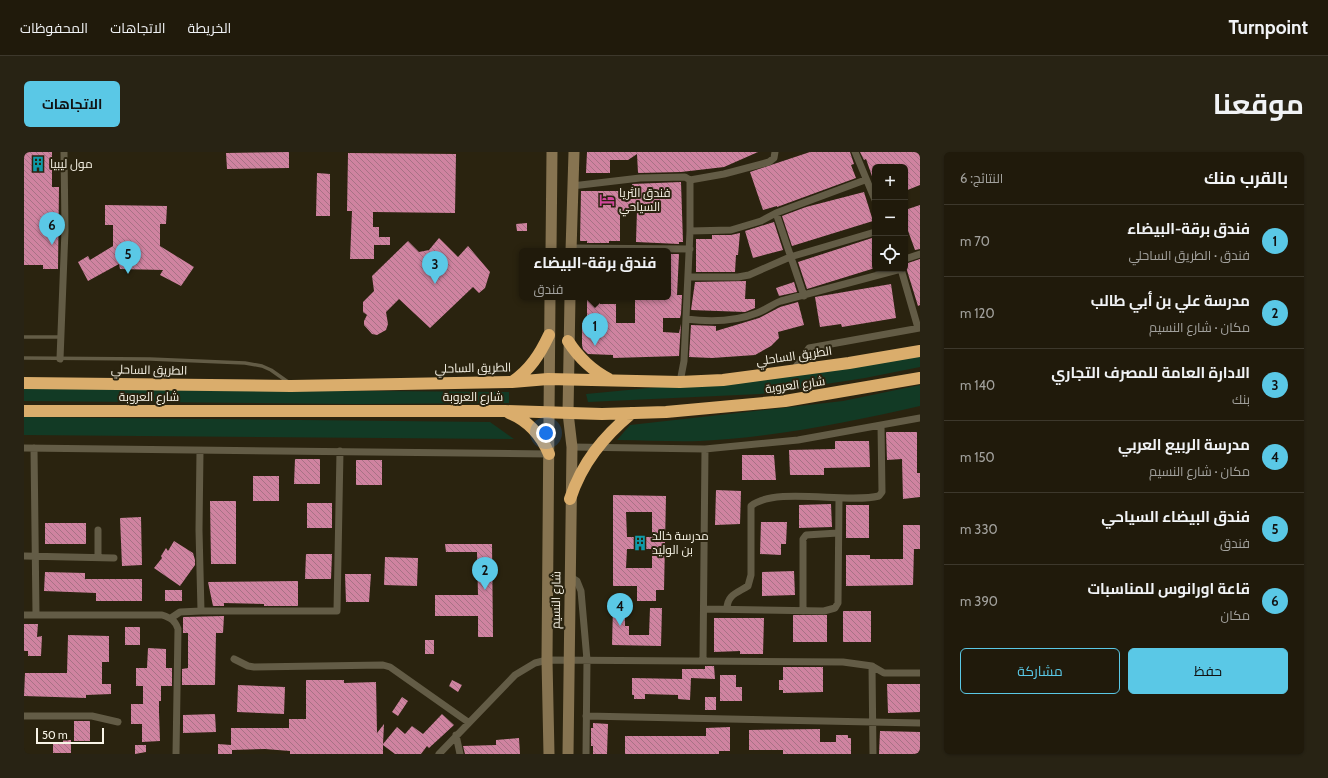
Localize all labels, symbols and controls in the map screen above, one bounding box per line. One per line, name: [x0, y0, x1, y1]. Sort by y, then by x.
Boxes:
text: Turnpoint: [1229, 16, 1308, 39]
text: المحفوظات: [20, 19, 88, 37]
text: الاتجاهات: [110, 19, 166, 37]
text: الخريطة: [188, 19, 231, 37]
button: الاتجاهات: [24, 81, 120, 127]
text: موقعنا: [1213, 87, 1304, 121]
building icon: مول ليبيا: [29, 155, 47, 173]
place label: مول ليبيا: [50, 156, 93, 171]
map controls: [872, 164, 908, 272]
button: +: [872, 164, 908, 200]
text: بالقرب منك: [1204, 168, 1288, 188]
text: النتائج: 6: [960, 170, 1003, 186]
place label: فندق الثريا السياحي: [619, 185, 671, 217]
hotel icon: فندق الثريا السياحي: [598, 191, 616, 209]
button: −: [872, 200, 908, 236]
pin: 6: [39, 212, 65, 245]
text: فندق برقة-البيضاء: [1127, 220, 1250, 238]
text: 70 m: [960, 233, 990, 249]
text: 1: [1273, 233, 1277, 249]
button: locate: [872, 236, 908, 272]
pin: 5: [115, 241, 141, 274]
text: فندق · الطريق الساحلي: [1128, 247, 1250, 263]
popup: [519, 248, 671, 300]
pin: 3: [422, 251, 448, 284]
text: فندق برقة-البيضاء: [534, 254, 656, 272]
text: فندق: [534, 281, 563, 297]
text: مدرسة علي بن أبي طالب: [1091, 292, 1250, 310]
text: 120 m: [960, 305, 994, 321]
text: 2: [1272, 305, 1278, 321]
pin: 1: [582, 313, 608, 346]
text: مكان · شارع النسيم: [1149, 319, 1250, 335]
street label: الطريق الساحلي: [755, 343, 833, 371]
street label: الطريق الساحلي: [435, 359, 511, 379]
street label: الطريق الساحلي: [111, 361, 187, 381]
text: الادارة العامة للمصرف التجاري: [1051, 364, 1250, 382]
street label: شارع العروبة: [764, 373, 826, 397]
text: 140 m: [960, 377, 995, 393]
text: 3: [1272, 377, 1279, 393]
street label: شارع العروبة: [119, 389, 179, 405]
street label: شارع العروبة: [443, 389, 503, 405]
text: بنك: [1232, 391, 1250, 407]
your location: [536, 423, 556, 443]
text: مدرسة الربيع العربي: [1118, 436, 1250, 454]
text: 150 m: [960, 449, 995, 465]
text: 4: [1271, 449, 1279, 465]
text: مكان · شارع النسيم: [1149, 463, 1250, 479]
text: فندق البيضاء السياحي: [1101, 508, 1250, 526]
text: 330 m: [960, 521, 997, 537]
text: 5: [1272, 521, 1279, 537]
place label: مدرسة خالد بن الوليد: [652, 528, 709, 557]
building icon: مدرسة خالد بن الوليد: [631, 534, 649, 552]
text: فندق: [1220, 535, 1250, 551]
pin: 2: [472, 557, 498, 590]
street label: شارع النسيم: [547, 571, 565, 629]
text: قاعة اورانوس للمناسبات: [1087, 580, 1250, 598]
pin: 4: [607, 593, 633, 626]
text: 390 m: [960, 593, 998, 609]
text: 6: [1271, 593, 1279, 609]
text: مكان: [1221, 607, 1250, 623]
button: مشاركة: [960, 648, 1120, 694]
button: حفظ: [1128, 648, 1288, 694]
scale bar: [36, 726, 104, 745]
text: 50 m: [42, 728, 68, 742]

